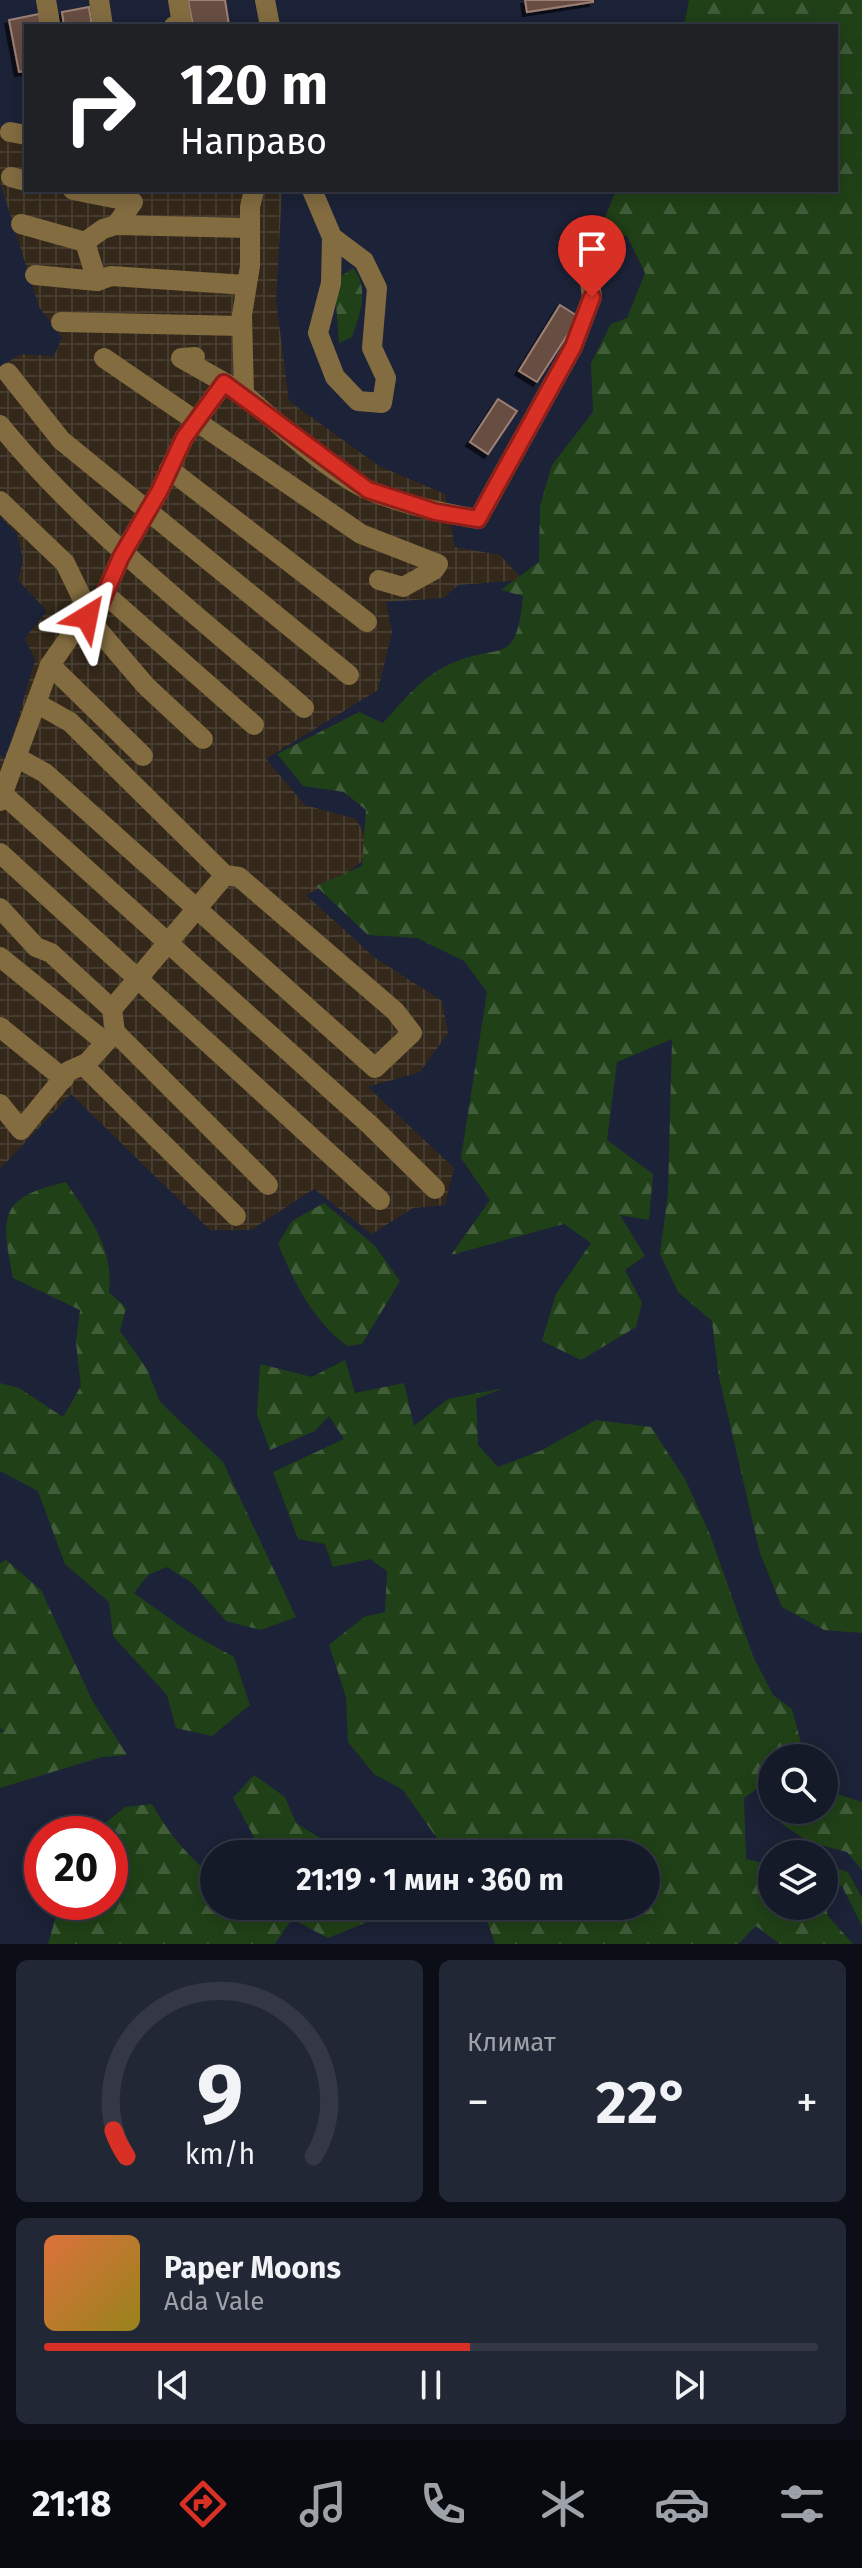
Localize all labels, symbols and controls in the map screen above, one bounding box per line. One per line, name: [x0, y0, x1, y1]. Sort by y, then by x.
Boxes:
text: 120 m: [180, 52, 328, 119]
icon: right: [48, 56, 152, 160]
text: Направо: [180, 120, 327, 164]
pin: [558, 215, 626, 297]
icon: arrive: [570, 227, 614, 271]
position arrow: [45, 575, 129, 659]
map controls: [758, 1744, 838, 1920]
button: search: [758, 1744, 838, 1824]
speed limit sign: 20: [24, 1816, 128, 1920]
button: layers: [758, 1840, 838, 1920]
text: 21:19 · 1 мин · 360 m: [296, 1862, 564, 1898]
text: Климат: [467, 2027, 556, 2058]
text: 9: [196, 2045, 243, 2145]
text: 22°: [596, 2067, 689, 2139]
text: −: [467, 2076, 489, 2129]
text: +: [796, 2076, 818, 2129]
text: km/h: [184, 2137, 255, 2172]
text: Paper Moons: [164, 2250, 341, 2286]
text: Ada Vale: [164, 2286, 264, 2317]
icon: previous: [151, 2363, 195, 2407]
icon: pause: [409, 2363, 453, 2407]
icon: next: [667, 2363, 711, 2407]
icon: directions: [175, 2476, 231, 2532]
icon: music: [295, 2476, 351, 2532]
icon: phone: [415, 2476, 471, 2532]
icon: climate: [535, 2476, 591, 2532]
icon: car: [654, 2476, 710, 2532]
icon: filters: [774, 2476, 830, 2532]
text: 21:18: [32, 2482, 111, 2526]

